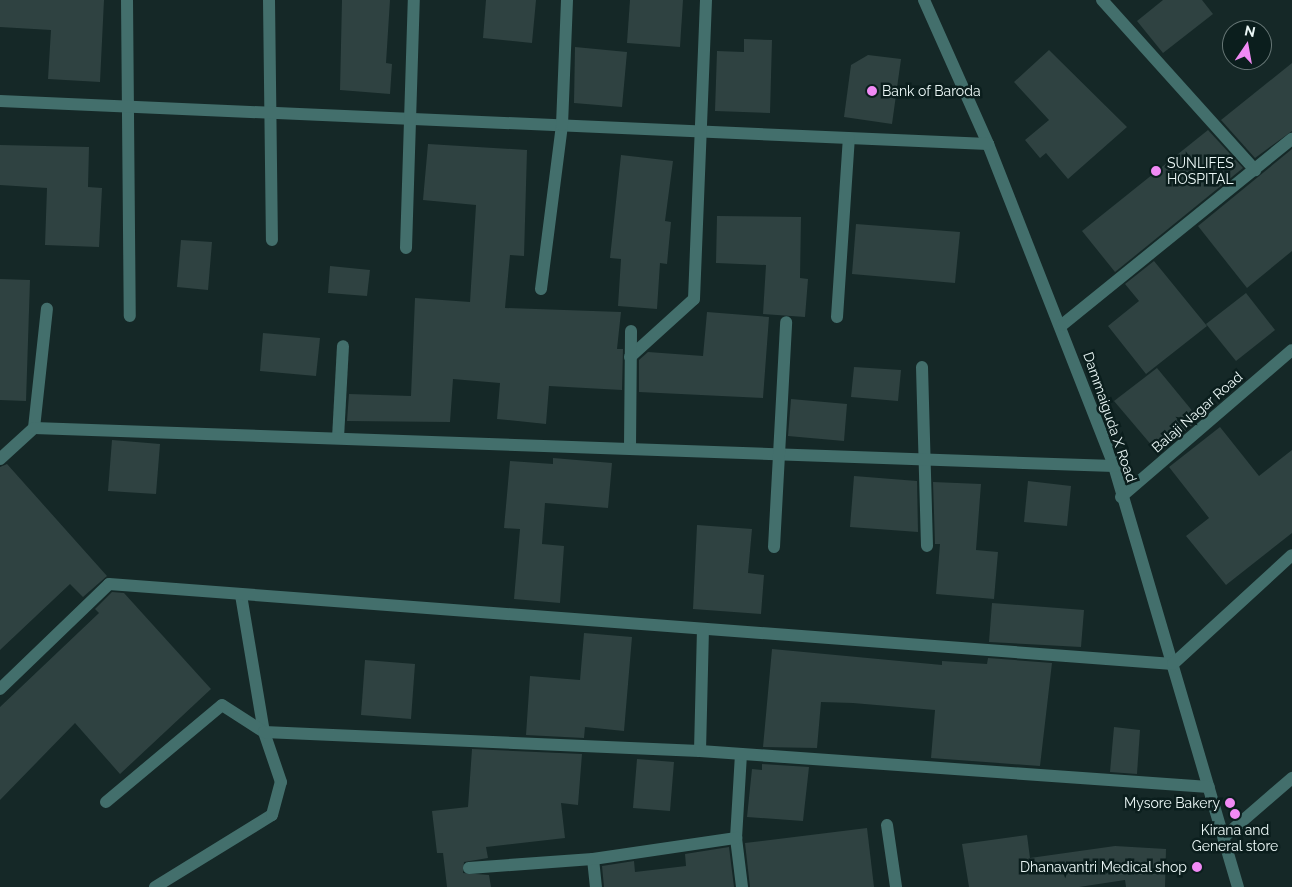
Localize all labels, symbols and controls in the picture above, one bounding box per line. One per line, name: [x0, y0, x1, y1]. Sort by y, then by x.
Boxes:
north arrow: [1222, 20, 1272, 70]
text: N: [1243, 22, 1257, 40]
place label: Bank of Baroda: [882, 83, 981, 99]
marker: Bank of Baroda: [866, 85, 878, 97]
place label: SUNLIFES HOSPITAL: [1167, 155, 1234, 188]
marker: SUNLIFES HOSPITAL: [1149, 164, 1163, 178]
street label: Dammaiguda X Road: [1080, 350, 1140, 484]
street label: Balaji Nagar Road: [1148, 368, 1246, 456]
place label: Mysore Bakery: [1124, 795, 1220, 811]
marker: Mysore Bakery: [1224, 797, 1236, 809]
marker: Kirana and General store: [1229, 808, 1241, 820]
place label: Kirana and General store: [1191, 822, 1279, 854]
place label: Dhanavantri Medical shop: [1020, 859, 1187, 875]
marker: Dhanavantri Medical shop: [1191, 861, 1203, 873]

